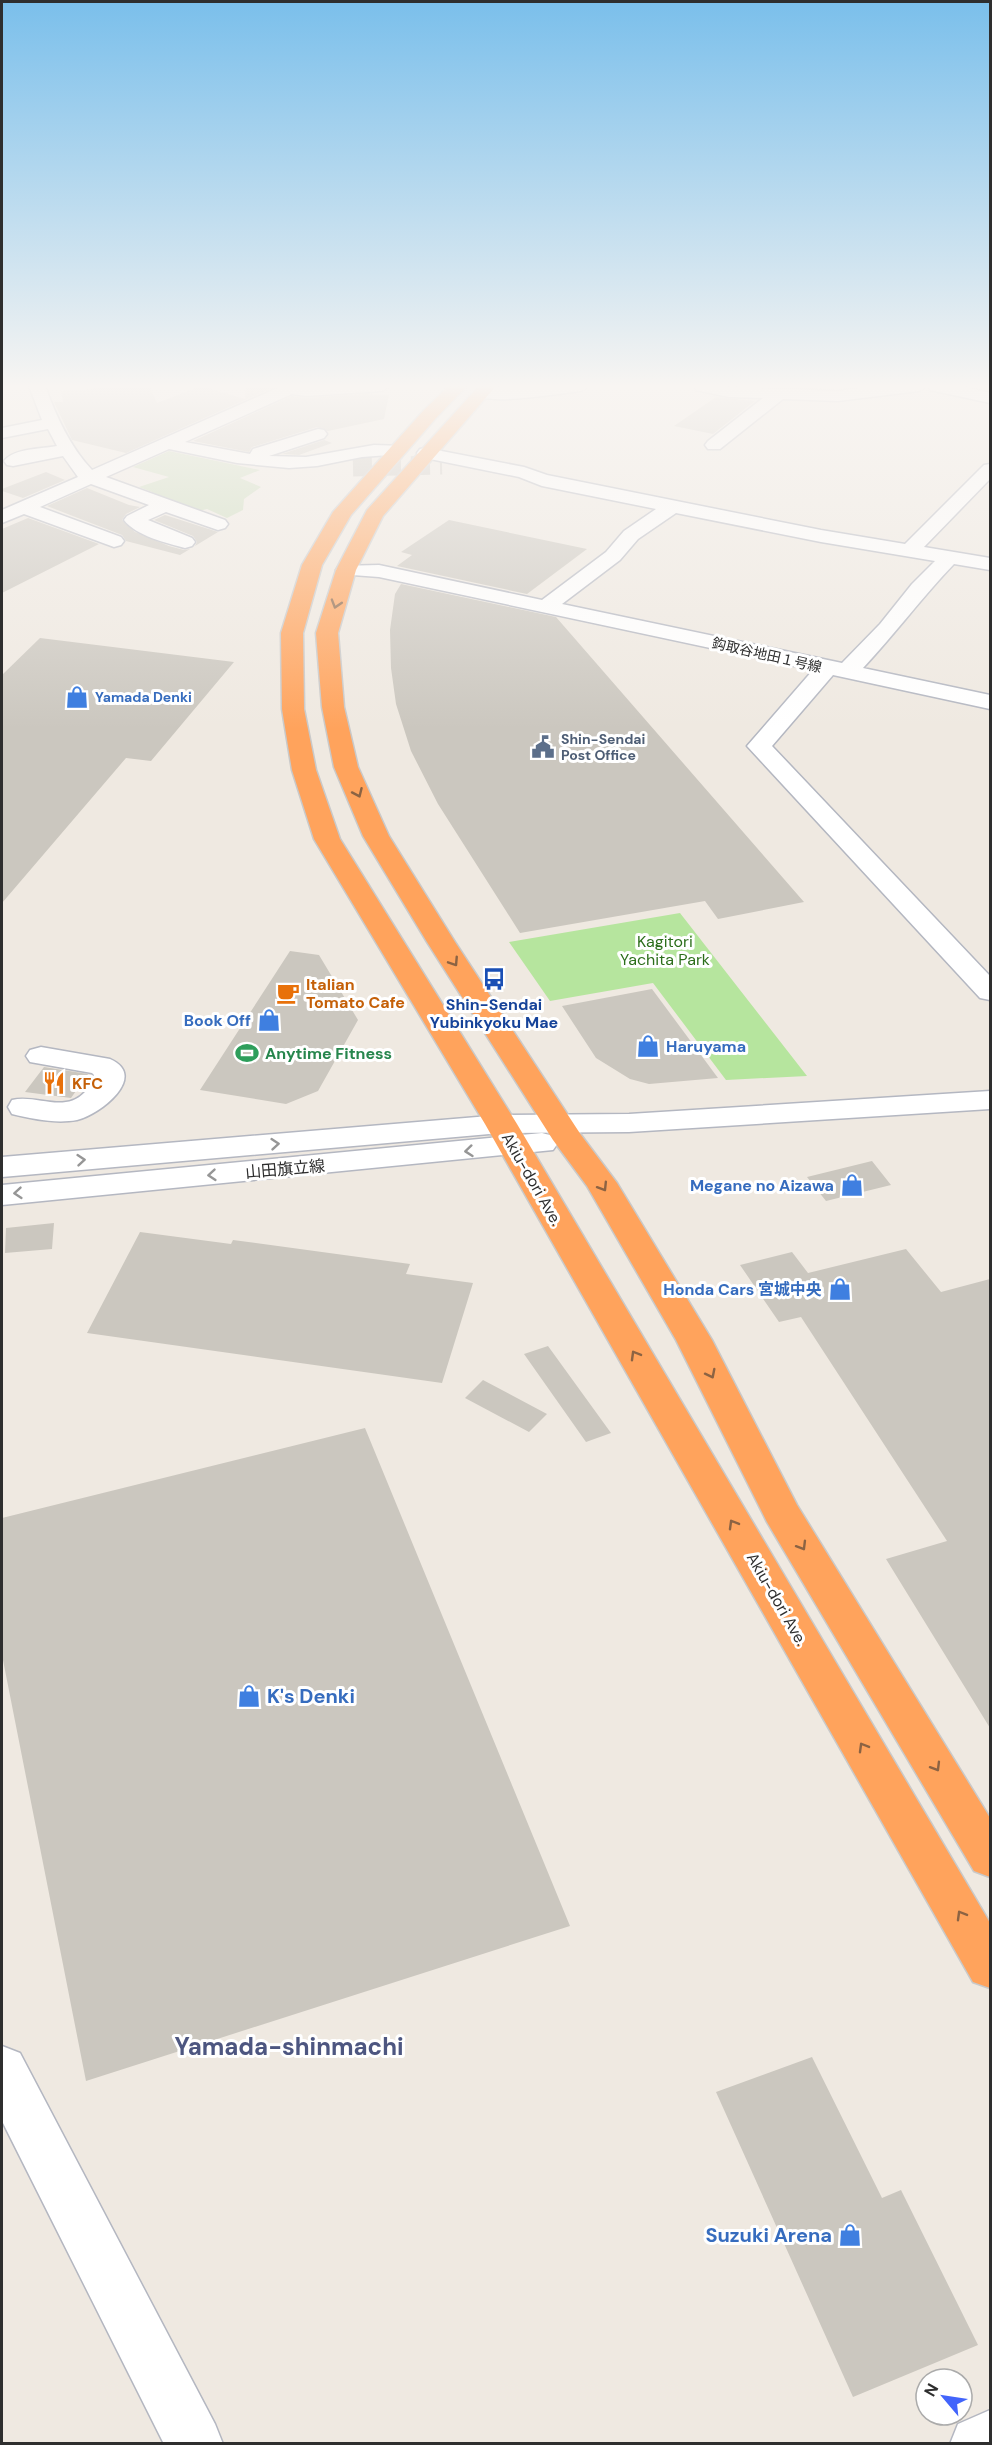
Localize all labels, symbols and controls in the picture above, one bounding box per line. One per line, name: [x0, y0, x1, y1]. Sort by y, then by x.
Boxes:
one-way arrow: [331, 598, 343, 609]
street label: 鈎取谷地田１号線: [710, 634, 824, 676]
shop icon: Yamada Denki: [64, 684, 90, 710]
place label: Yamada Denki: [95, 688, 192, 706]
place label: Shin-Sendai Post Office: [561, 730, 646, 764]
public building icon: Shin-Sendai Post Office: [530, 734, 556, 760]
one-way arrow: [350, 787, 362, 798]
park label: Kagitori Yachita Park: [620, 931, 710, 970]
one-way arrow: [447, 956, 459, 966]
bus stop icon: Shin-Sendai Yubinkyoku Mae: [481, 966, 507, 992]
place label: Italian Tomato Cafe: [306, 974, 405, 1013]
cafe icon: Italian Tomato Cafe: [275, 980, 301, 1006]
place label: Shin-Sendai Yubinkyoku Mae: [430, 994, 558, 1033]
shop icon: Book Off: [256, 1007, 282, 1033]
place label: Book Off: [184, 1010, 251, 1031]
shop icon: Haruyama: [635, 1033, 661, 1059]
place label: Haruyama: [666, 1036, 746, 1057]
sports icon: Anytime Fitness: [234, 1040, 260, 1066]
place label: Anytime Fitness: [265, 1043, 392, 1064]
restaurant icon: KFC: [41, 1070, 67, 1096]
place label: KFC: [72, 1073, 103, 1094]
street label: Akiu-dori Ave.: [497, 1129, 567, 1229]
one-way arrow: [270, 1138, 280, 1151]
one-way arrow: [465, 1144, 474, 1157]
one-way arrow: [76, 1154, 85, 1167]
street label: 山田旗立線: [244, 1155, 326, 1183]
one-way arrow: [208, 1168, 217, 1181]
shop icon: Megane no Aizawa: [839, 1172, 865, 1198]
place label: Megane no Aizawa: [690, 1175, 834, 1196]
one-way arrow: [596, 1181, 608, 1191]
one-way arrow: [14, 1186, 23, 1199]
shop icon: Honda Cars 宮城中央: [827, 1276, 853, 1302]
place label: Honda Cars 宮城中央: [663, 1279, 822, 1300]
one-way arrow: [630, 1351, 642, 1361]
one-way arrow: [704, 1368, 716, 1379]
one-way arrow: [729, 1520, 741, 1530]
one-way arrow: [795, 1540, 807, 1550]
street label: Akiu-dori Ave.: [742, 1549, 812, 1649]
shop icon: K's Denki: [236, 1683, 262, 1709]
place label: K's Denki: [267, 1683, 355, 1709]
one-way arrow: [859, 1743, 870, 1753]
one-way arrow: [929, 1761, 940, 1771]
one-way arrow: [957, 1911, 968, 1921]
district label: Yamada-shinmachi: [174, 2031, 404, 2062]
place label: Suzuki Arena: [705, 2222, 832, 2248]
shop icon: Suzuki Arena: [837, 2222, 863, 2248]
north arrow: [914, 2367, 974, 2427]
text: N: [919, 2380, 943, 2400]

